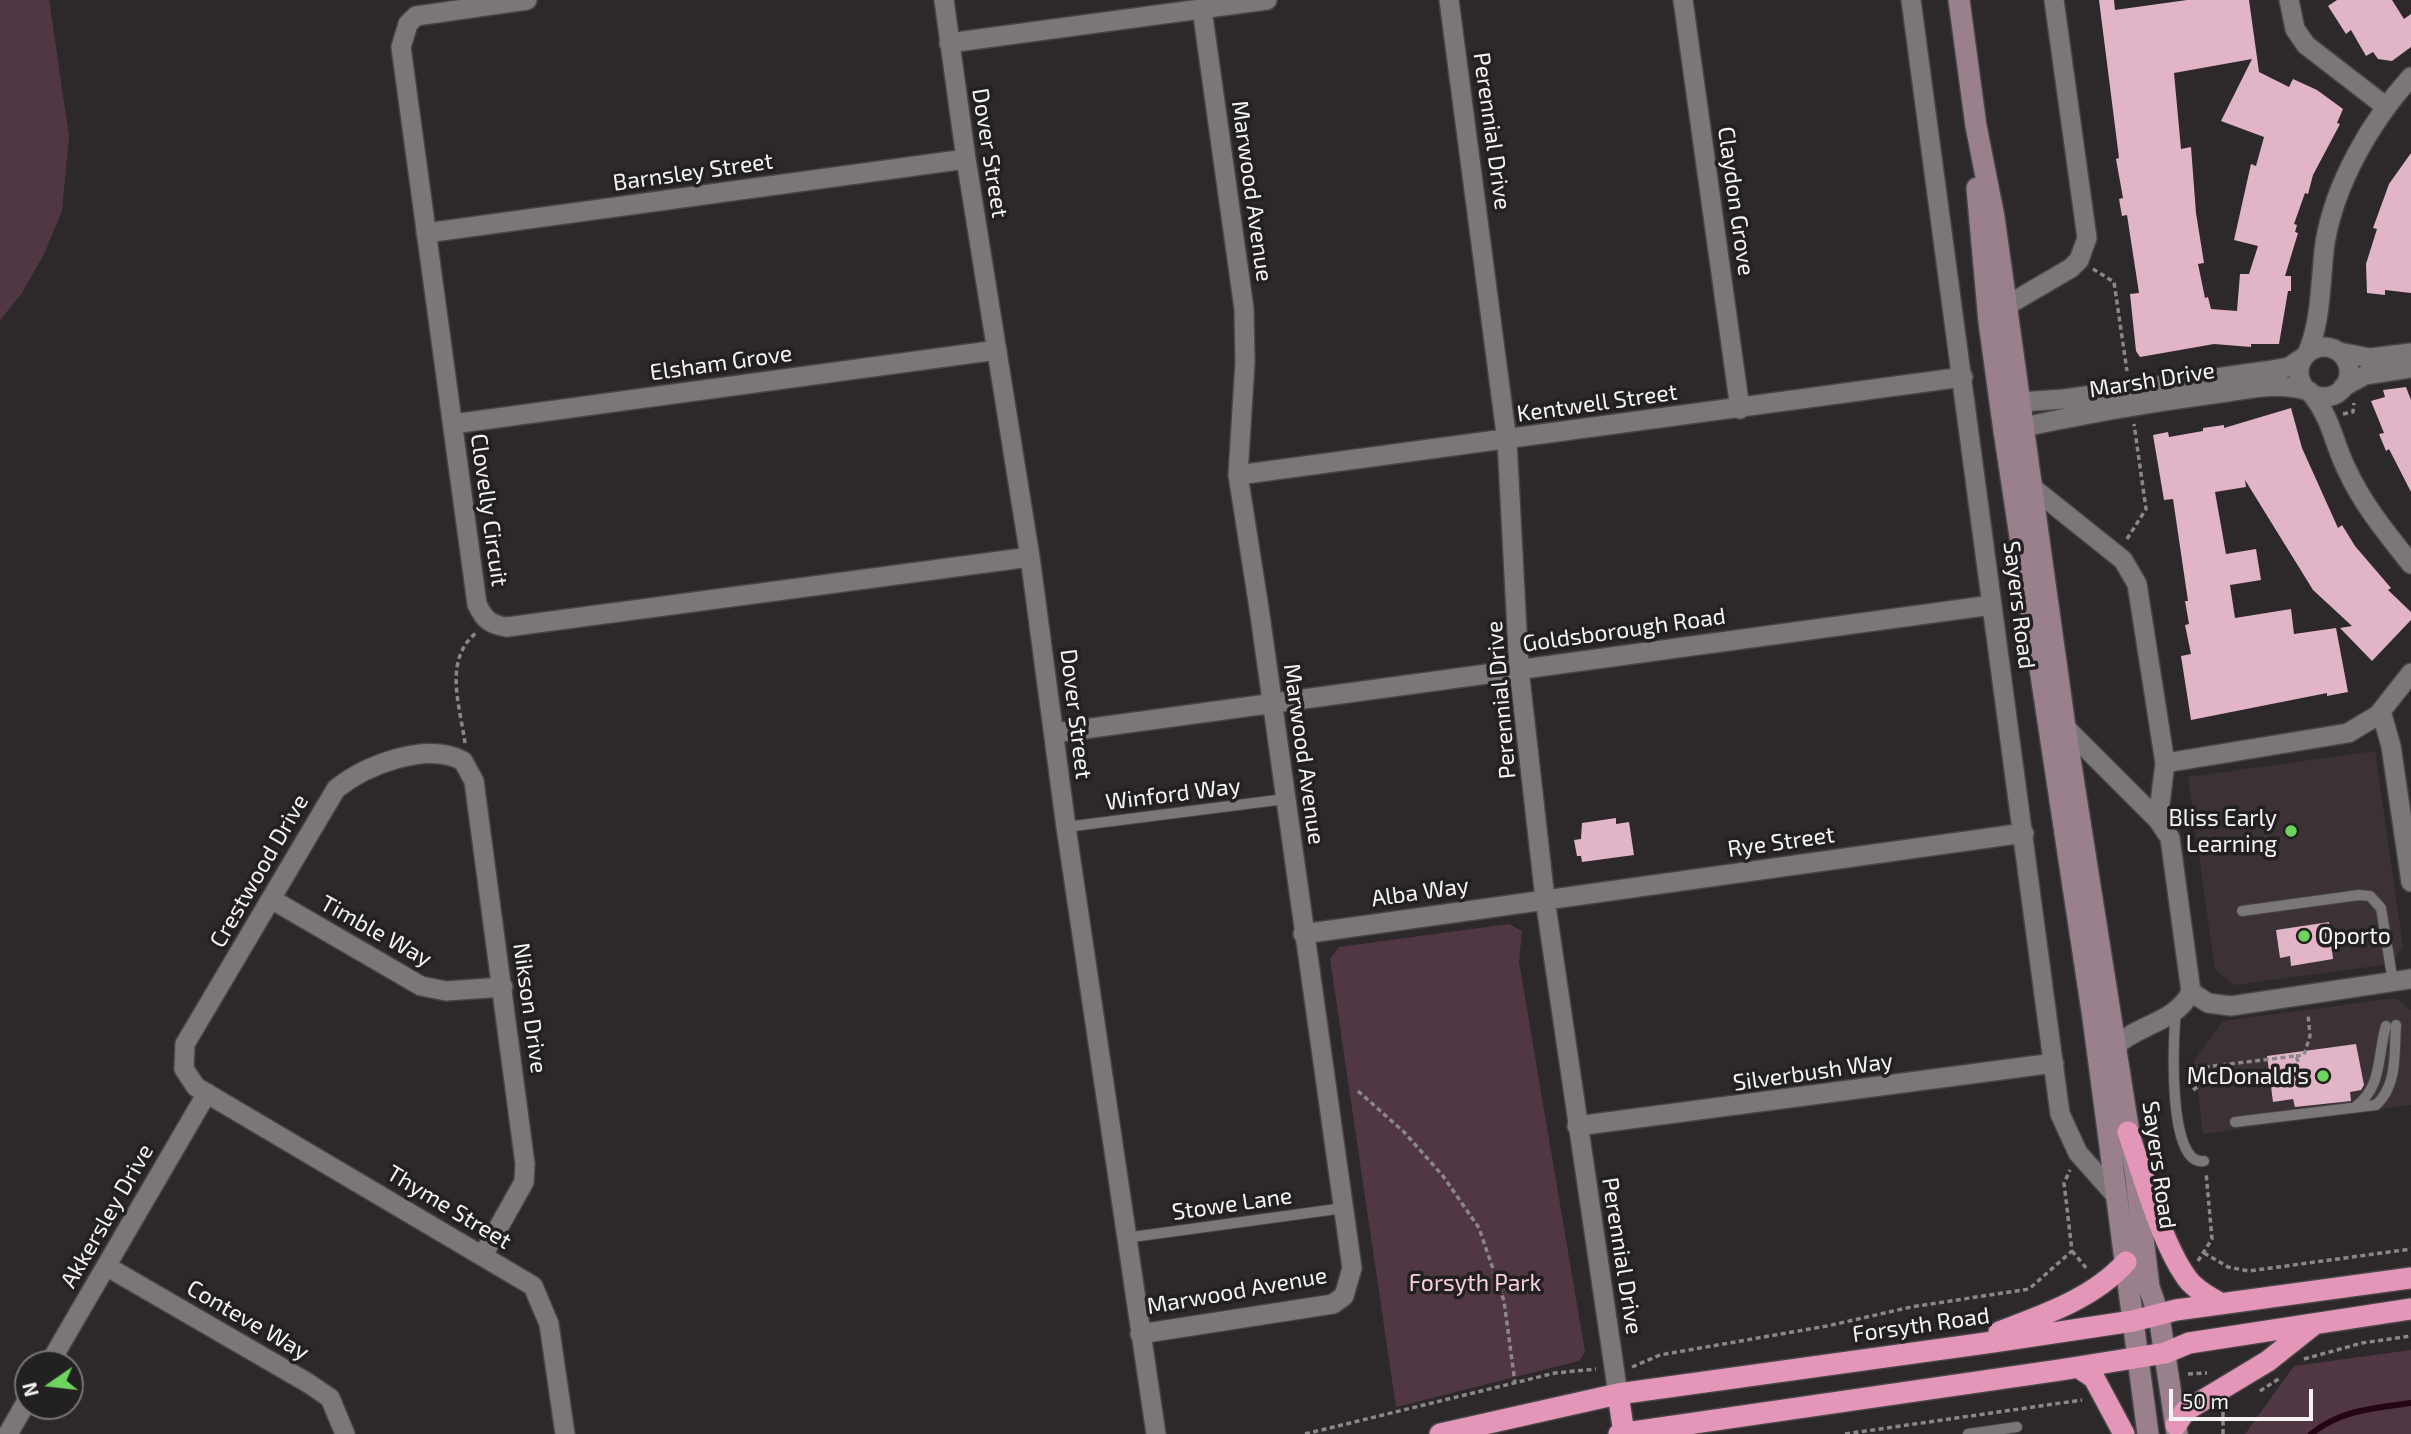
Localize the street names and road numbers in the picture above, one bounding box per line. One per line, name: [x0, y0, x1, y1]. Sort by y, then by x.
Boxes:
street label: Perennial Drive: [1467, 51, 1517, 211]
street label: Dover Street: [966, 86, 1014, 220]
street label: Marwood Avenue: [1226, 99, 1278, 283]
street label: Claydon Grove: [1712, 125, 1760, 277]
street label: Barnsley Street: [611, 147, 775, 197]
street label: Elsham Grove: [648, 339, 794, 387]
street label: Marsh Drive: [2087, 356, 2217, 404]
street label: Kentwell Street: [1515, 378, 1679, 428]
street label: Clovelly Circuit: [465, 432, 513, 588]
street label: Sayers Road: [1997, 539, 2041, 671]
street label: Goldsborough Road: [1521, 602, 1727, 658]
street label: Perennial Drive: [1480, 620, 1522, 780]
street label: Dover Street: [1054, 647, 1098, 781]
street label: Marwood Avenue: [1278, 662, 1330, 846]
street label: Winford Way: [1104, 772, 1242, 816]
street label: Crestwood Drive: [204, 789, 314, 953]
street label: Rye Street: [1726, 821, 1836, 863]
street label: Alba Way: [1369, 871, 1471, 913]
street label: Timble Way: [316, 889, 436, 973]
street label: Nikson Drive: [507, 941, 553, 1075]
street label: Silverbush Way: [1731, 1047, 1895, 1097]
street label: Sayers Road: [2136, 1099, 2182, 1231]
street label: Akkersley Drive: [55, 1139, 159, 1293]
street label: Thyme Street: [382, 1159, 516, 1255]
street label: Perennial Drive: [1596, 1175, 1648, 1337]
street label: Stowe Lane: [1170, 1182, 1294, 1226]
street label: Marwood Avenue: [1145, 1262, 1329, 1320]
street label: Conteve Way: [182, 1274, 314, 1366]
street label: Forsyth Road: [1851, 1302, 1991, 1348]

